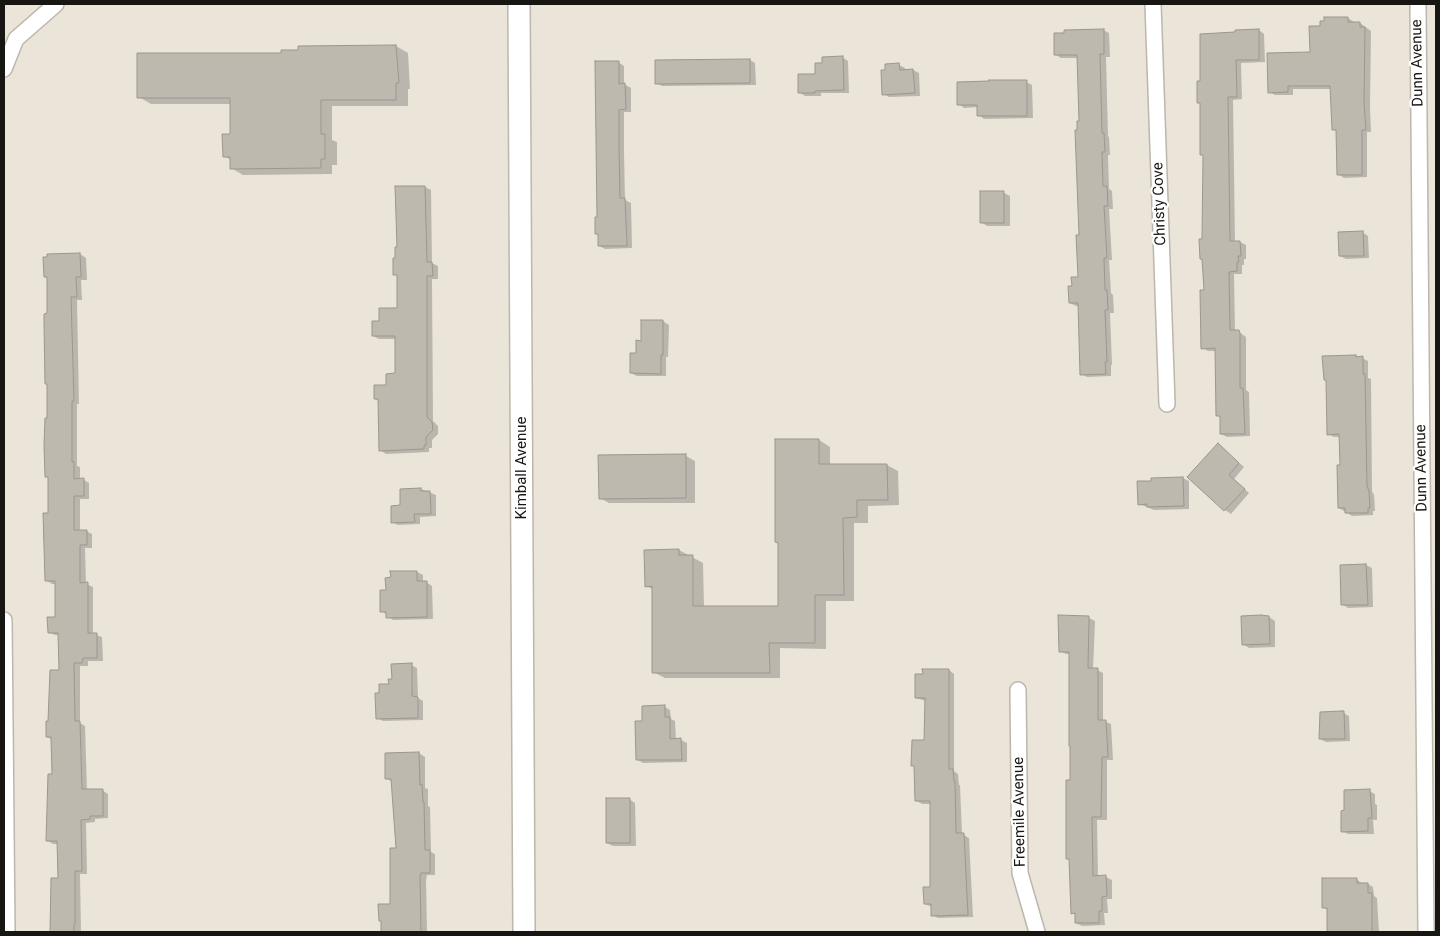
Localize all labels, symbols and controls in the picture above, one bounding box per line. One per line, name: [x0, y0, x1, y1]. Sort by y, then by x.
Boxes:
street label: Dunn Avenue: [1408, 19, 1428, 107]
street label: Christy Cove: [1150, 162, 1170, 246]
street label: Kimball Avenue: [513, 417, 531, 519]
street label: Dunn Avenue: [1412, 424, 1432, 512]
street label: Freemile Avenue: [1010, 757, 1030, 867]

